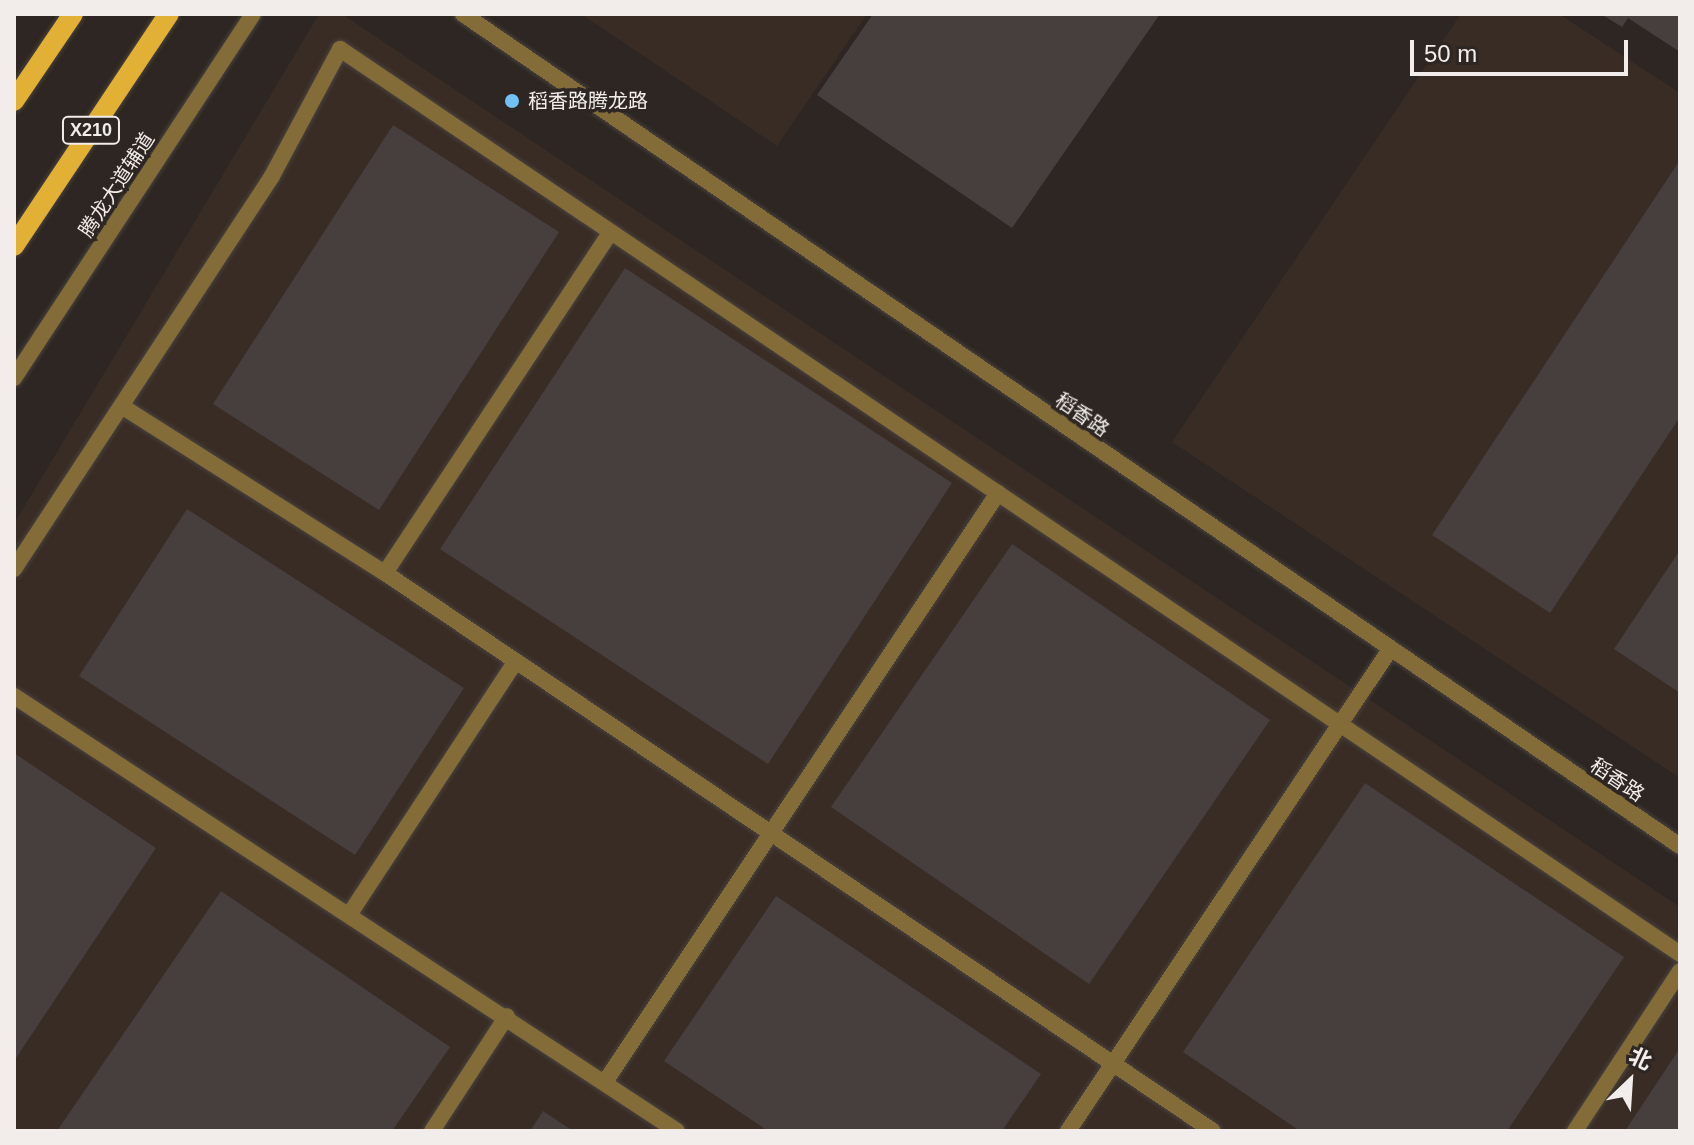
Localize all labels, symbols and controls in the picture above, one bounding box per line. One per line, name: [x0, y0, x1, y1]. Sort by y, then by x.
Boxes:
scale bar: [1414, 24, 1632, 74]
text: 50 m: [1424, 40, 1477, 67]
place label: 稻香路腾龙路: [528, 89, 648, 113]
marker: 稻香路腾龙路: [503, 92, 521, 110]
road number: X210: [61, 116, 121, 144]
street label: 腾龙大道辅道: [74, 128, 160, 242]
street label: 稻香路: [1051, 388, 1113, 442]
street label: 稻香路: [1585, 753, 1649, 807]
north arrow: [1590, 1041, 1670, 1121]
text: 北: [1625, 1043, 1656, 1075]

